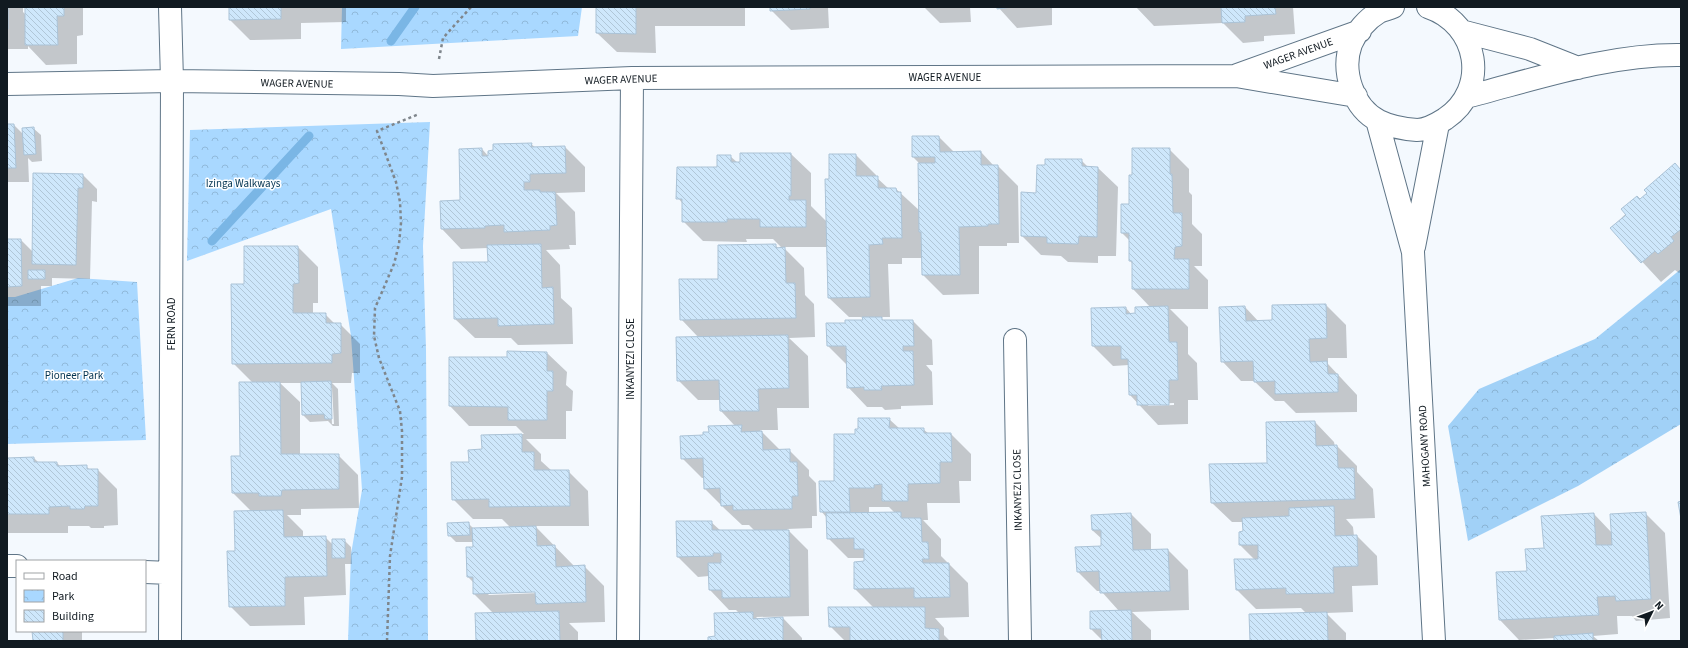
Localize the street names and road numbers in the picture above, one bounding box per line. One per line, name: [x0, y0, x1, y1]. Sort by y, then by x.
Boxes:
street label: WAGER AVENUE: [1261, 34, 1335, 73]
street label: WAGER AVENUE: [909, 70, 982, 85]
street label: WAGER AVENUE: [584, 71, 658, 88]
street label: WAGER AVENUE: [260, 75, 334, 92]
street label: FERN ROAD: [164, 297, 179, 351]
street label: INKANYEZI CLOSE: [623, 318, 638, 400]
street label: MAHOGANY ROAD: [1415, 404, 1434, 487]
street label: INKANYEZI CLOSE: [1009, 449, 1026, 531]

